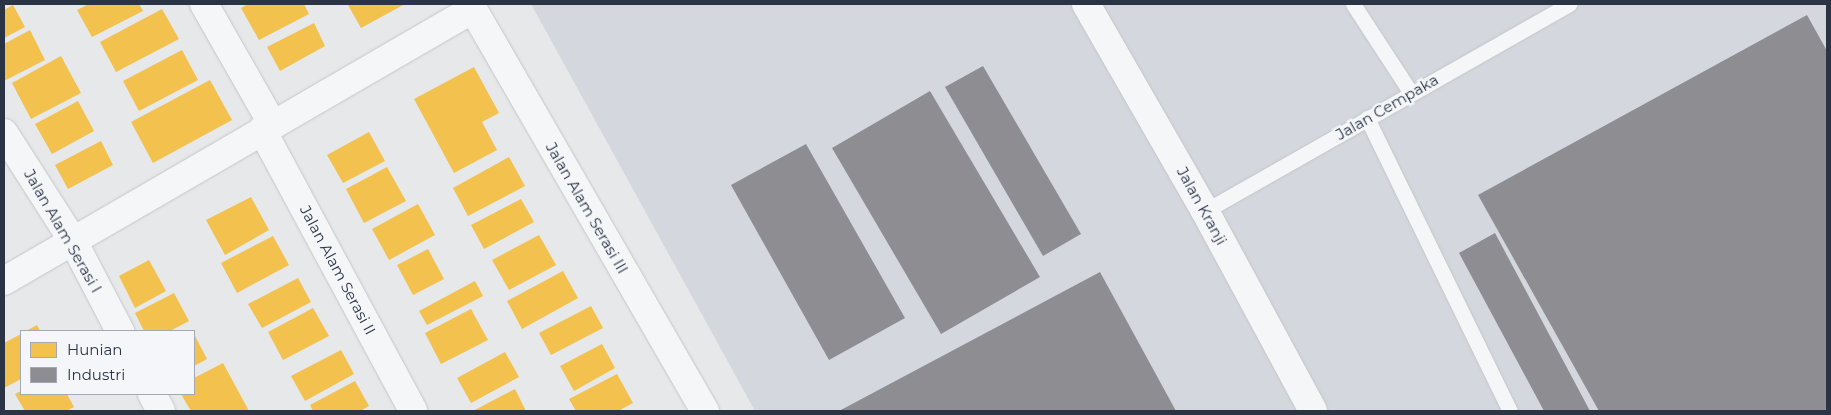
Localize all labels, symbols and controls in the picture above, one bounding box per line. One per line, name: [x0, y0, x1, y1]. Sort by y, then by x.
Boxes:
street label: Jalan Cempaka: [1333, 70, 1441, 144]
street label: Jalan Alam Serasi III: [542, 139, 632, 277]
street label: Jalan Kranji: [1173, 164, 1231, 248]
street label: Jalan Alam Serasi I: [20, 166, 106, 296]
street label: Jalan Alam Serasi II: [296, 202, 380, 338]
legend: [20, 330, 195, 395]
text: Hunian: [67, 340, 122, 359]
text: Industri: [67, 365, 125, 384]

